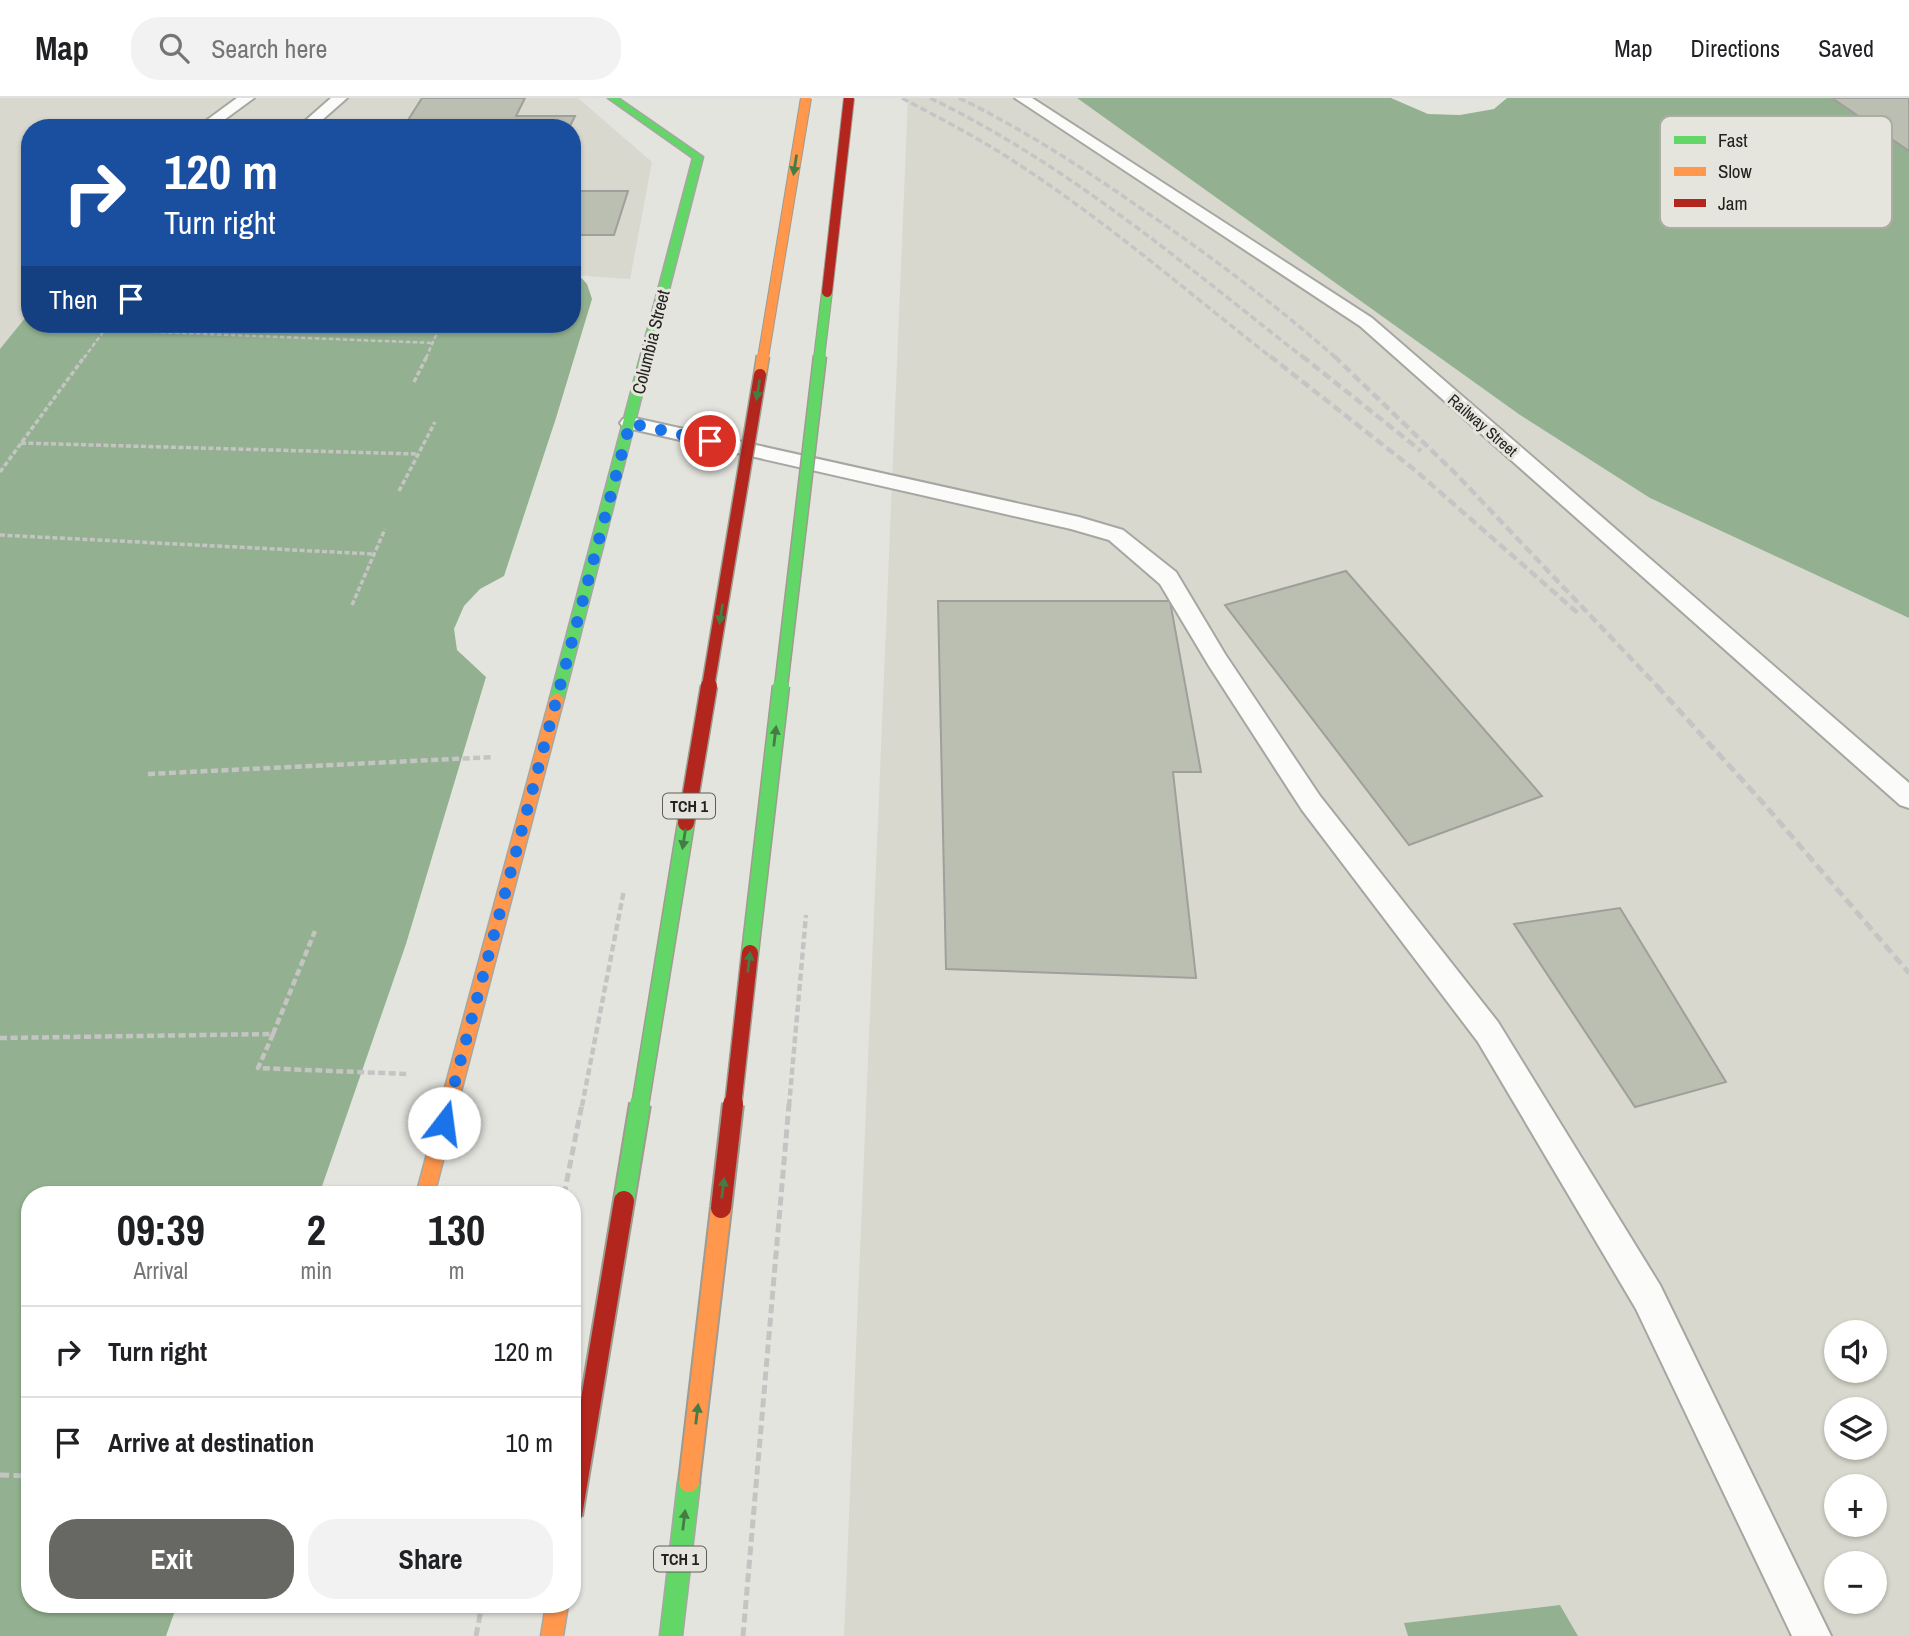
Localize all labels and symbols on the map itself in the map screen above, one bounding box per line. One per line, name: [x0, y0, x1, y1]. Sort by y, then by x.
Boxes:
legend: [1660, 116, 1892, 228]
text: Fast: [1718, 127, 1748, 153]
one-way arrow: [789, 154, 800, 176]
text: Slow: [1718, 158, 1753, 184]
text: Jam: [1718, 190, 1747, 216]
street label: Columbia Street: [625, 287, 676, 397]
one-way arrow: [752, 379, 763, 401]
street label: Railway Street: [1444, 389, 1523, 462]
pin: [680, 411, 740, 471]
one-way arrow: [715, 603, 726, 625]
one-way arrow: [769, 725, 780, 747]
road number: TCH 1: [663, 793, 715, 818]
one-way arrow: [678, 828, 689, 850]
one-way arrow: [743, 951, 754, 973]
position arrow: [407, 1086, 481, 1160]
one-way arrow: [717, 1177, 728, 1199]
one-way arrow: [691, 1403, 702, 1425]
one-way arrow: [679, 1508, 690, 1530]
road number: TCH 1: [654, 1546, 706, 1572]

